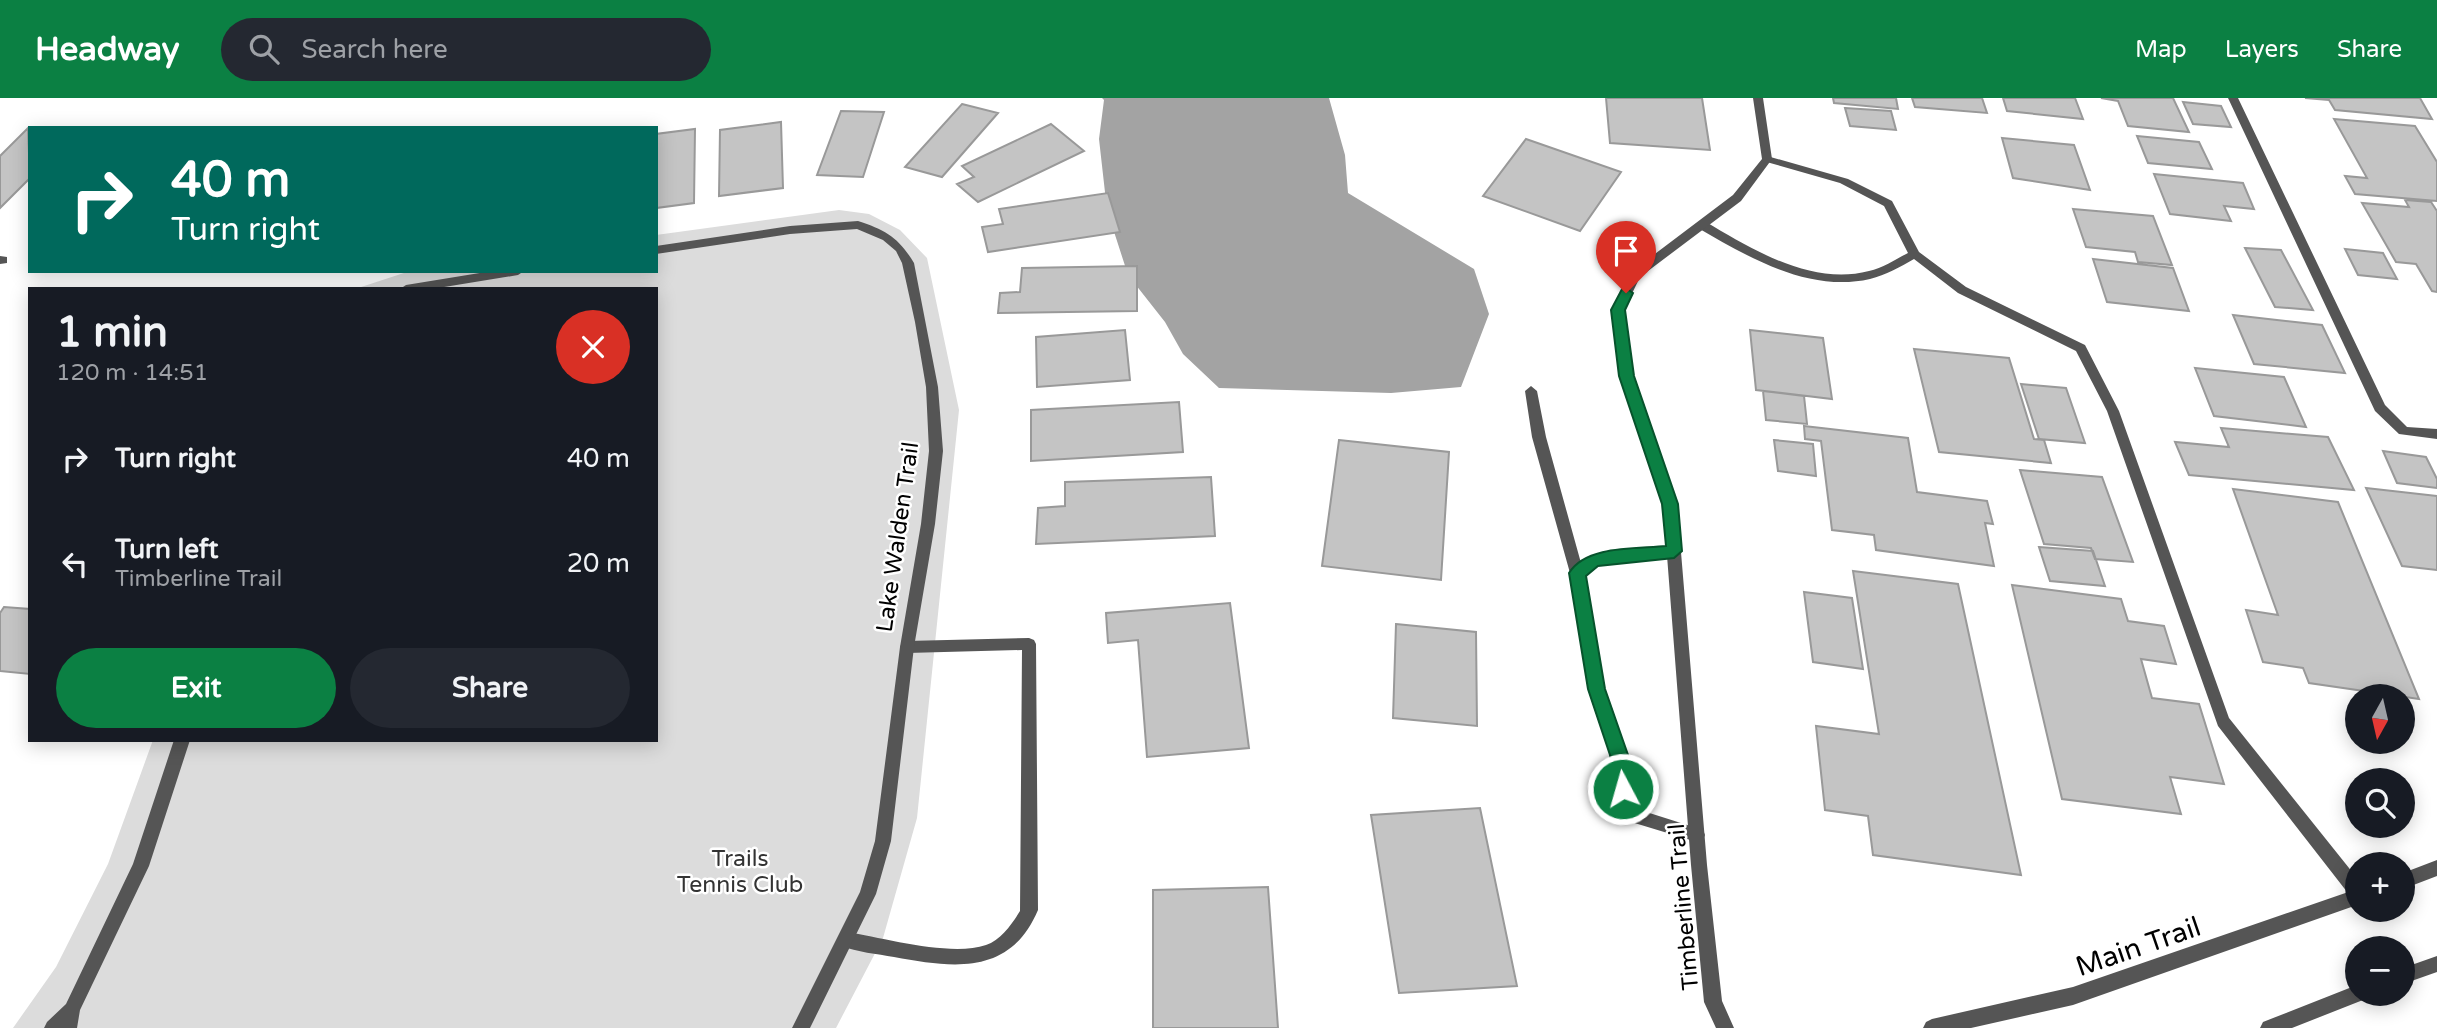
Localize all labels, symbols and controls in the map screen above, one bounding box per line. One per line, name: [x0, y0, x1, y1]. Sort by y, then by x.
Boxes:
search box: [221, 18, 711, 81]
text: Headway: [35, 30, 179, 69]
icon: search: [245, 30, 283, 68]
text: Search here: [301, 34, 448, 65]
text: Map: [2135, 35, 2187, 64]
text: Layers: [2225, 35, 2299, 64]
text: Share: [2337, 35, 2402, 64]
text: 40 m: [171, 151, 290, 210]
icon: right: [56, 154, 147, 245]
text: Turn right: [171, 211, 320, 249]
pin: [1596, 221, 1656, 293]
icon: arrive: [1607, 232, 1645, 270]
text: 1 min: [56, 307, 168, 358]
button: close: [556, 310, 630, 384]
text: 120 m · 14:51: [56, 359, 208, 387]
icon: right: [56, 440, 94, 478]
street label: Lake Walden Trail: [871, 440, 925, 634]
text: Turn right: [115, 443, 236, 474]
text: 40 m: [567, 443, 630, 474]
text: Turn left: [115, 534, 218, 565]
icon: left: [56, 545, 94, 583]
text: 20 m: [567, 548, 630, 579]
text: Timberline Trail: [115, 565, 282, 593]
button: Exit: [56, 648, 336, 728]
button: Share: [350, 648, 630, 728]
north arrow: [2345, 684, 2415, 754]
map controls: [2345, 684, 2415, 1006]
position arrow: [1586, 752, 1660, 826]
button: search: [2345, 768, 2415, 838]
street label: Timberline Trail: [1663, 822, 1705, 991]
park label: Trails Tennis Club: [677, 845, 803, 899]
button: +: [2345, 852, 2415, 922]
street label: Main Trail: [2071, 910, 2205, 984]
button: −: [2345, 936, 2415, 1006]

